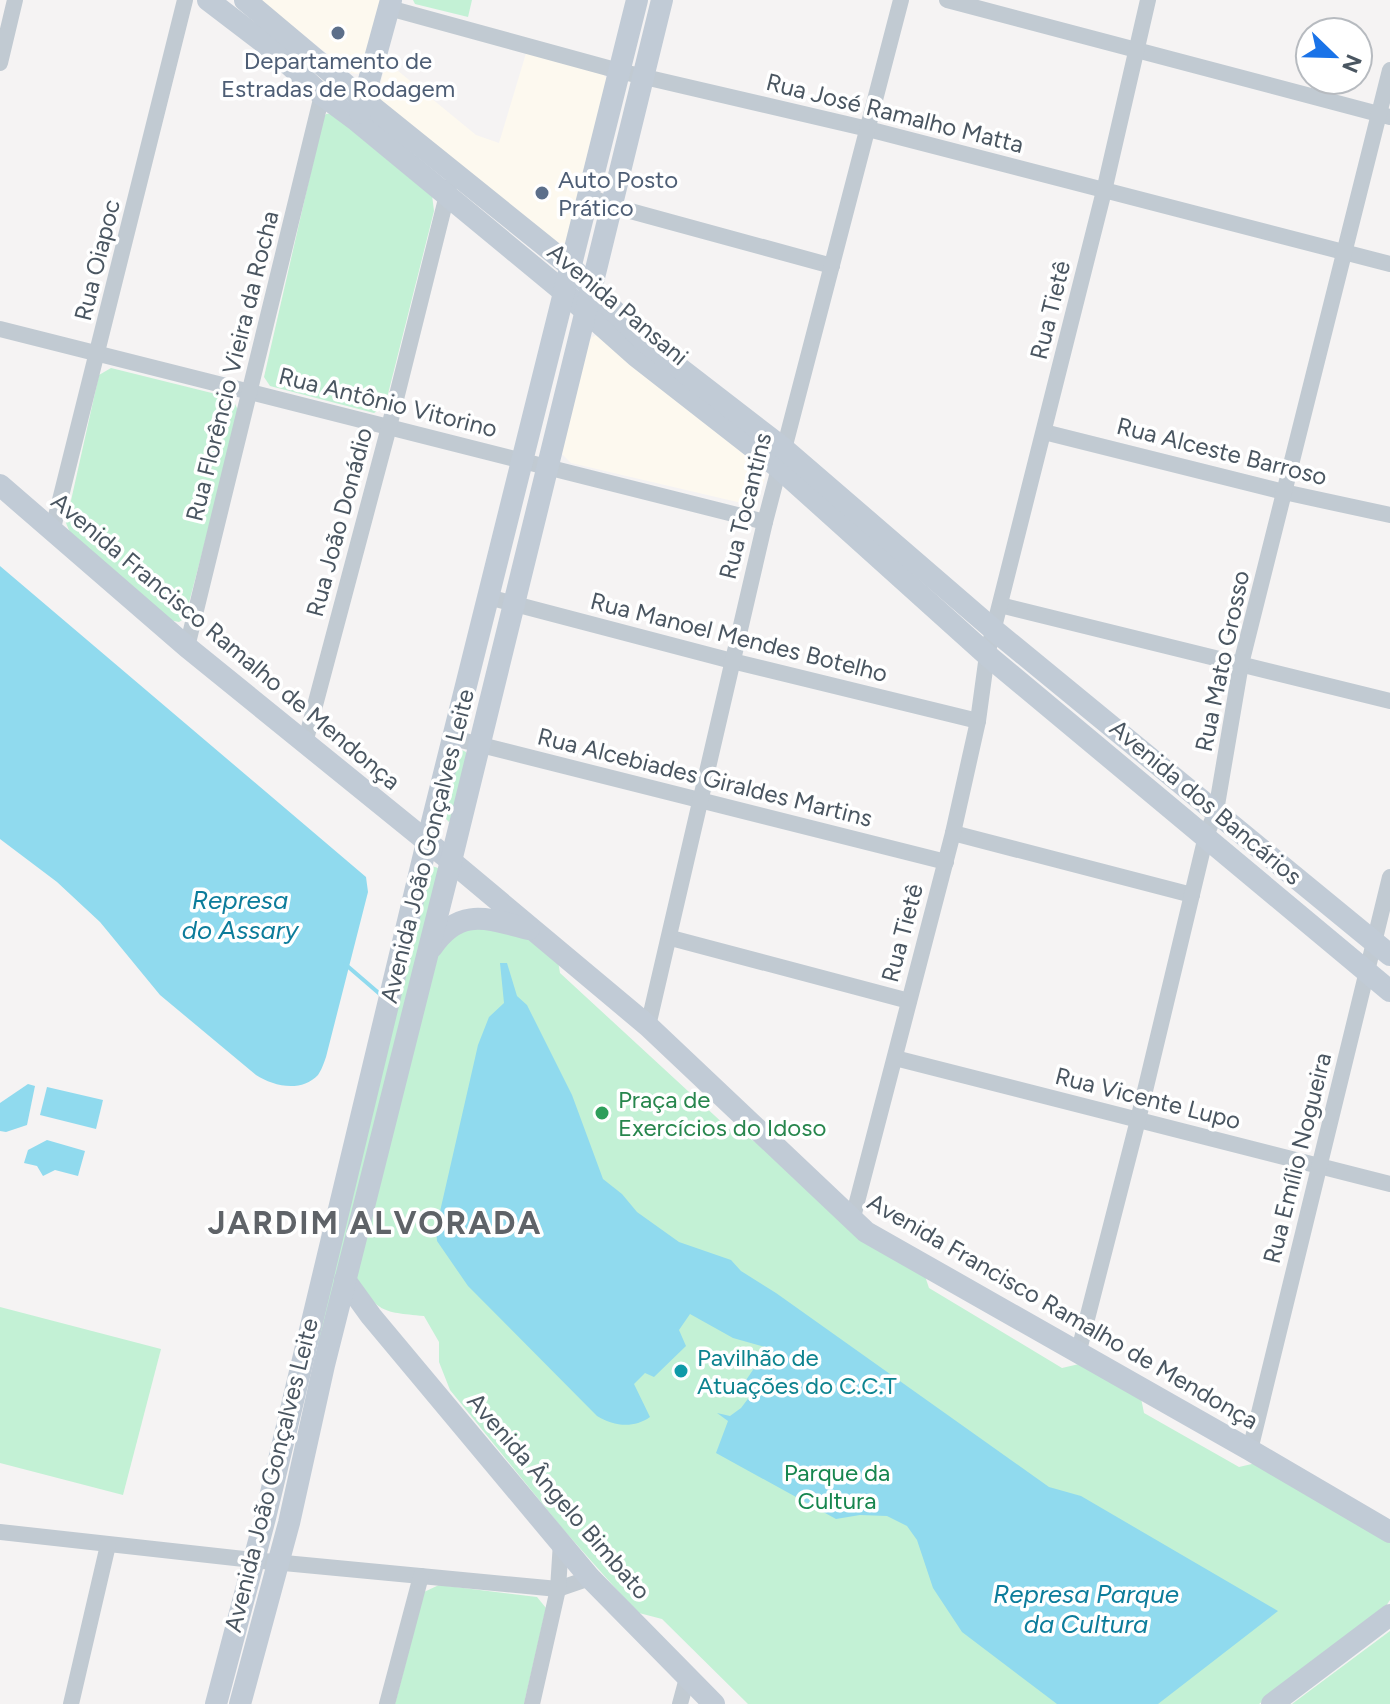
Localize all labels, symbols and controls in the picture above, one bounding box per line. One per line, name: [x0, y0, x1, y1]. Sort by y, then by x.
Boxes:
north arrow: [1294, 16, 1374, 96]
marker: Departamento de Estradas de Rodagem: [329, 24, 347, 42]
place label: Departamento de Estradas de Rodagem: [221, 46, 455, 103]
text: N: [1336, 51, 1368, 77]
street label: Rua José Ramalho Matta: [763, 67, 1027, 159]
place label: Auto Posto Prático: [558, 165, 678, 222]
marker: Auto Posto Prático: [533, 184, 551, 202]
street label: Rua Oiapoc: [68, 196, 126, 324]
street label: Rua Florêncio Vieira da Rocha: [179, 208, 285, 524]
street label: Avenida Pansani: [542, 237, 694, 371]
street label: Rua Tietê: [1024, 258, 1076, 362]
street label: Rua Antônio Vitorino: [276, 361, 500, 443]
street label: Rua Alceste Barroso: [1114, 411, 1330, 491]
street label: Rua João Donádio: [300, 424, 378, 620]
street label: Rua Tocantins: [713, 430, 777, 582]
street label: Avenida Francisco Ramalho de Mendonça: [46, 486, 406, 796]
street label: Rua Mato Grosso: [1189, 568, 1255, 754]
street label: Rua Manoel Mendes Botelho: [587, 586, 891, 688]
street label: Avenida João Gonçalves Leite: [374, 686, 480, 1006]
street label: Avenida dos Bancários: [1104, 713, 1308, 891]
street label: Rua Alcebiades Giraldes Martins: [535, 721, 875, 833]
street label: Rua Tietê: [875, 881, 929, 985]
water label: Represa do Assary: [182, 884, 300, 946]
street label: Rua Emílio Nogueira: [1257, 1049, 1337, 1267]
street label: Rua Vicente Lupo: [1052, 1061, 1244, 1135]
place label: Praça de Exercícios do Idoso: [618, 1085, 826, 1142]
marker: Praça de Exercícios do Idoso: [593, 1104, 611, 1122]
street label: Avenida Francisco Ramalho de Mendonça: [862, 1187, 1264, 1435]
district label: JARDIM ALVORADA: [208, 1204, 542, 1242]
street label: Avenida João Gonçalves Leite: [218, 1315, 324, 1635]
place label: Pavilhão de Atuações do C.C.T: [697, 1343, 897, 1400]
marker: Pavilhão de Atuações do C.C.T: [672, 1362, 690, 1380]
street label: Avenida Ângelo Bimbato: [461, 1387, 657, 1605]
park label: Parque da Cultura: [784, 1458, 890, 1515]
water label: Represa Parque da Cultura: [993, 1578, 1179, 1640]

